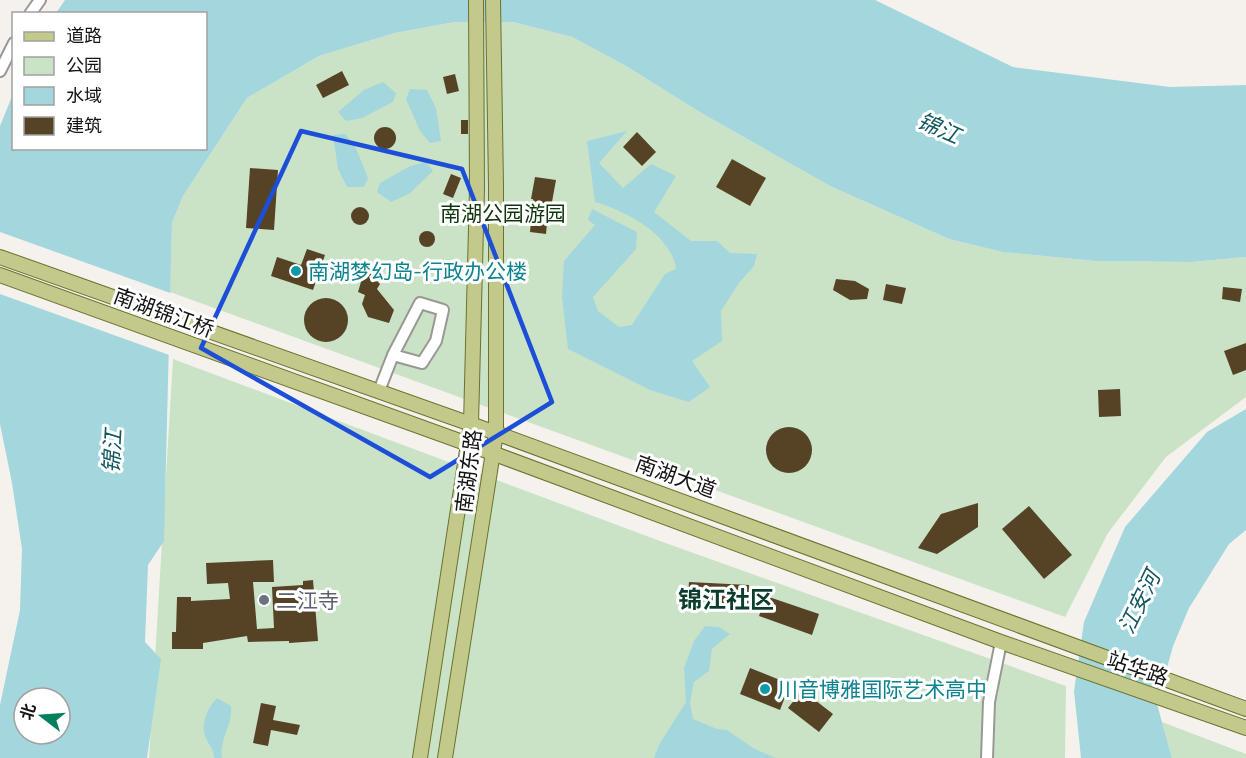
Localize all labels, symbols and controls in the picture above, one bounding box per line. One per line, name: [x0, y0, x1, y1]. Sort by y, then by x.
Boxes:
legend: [12, 12, 207, 150]
text: 道路: [66, 24, 102, 47]
text: 公园: [66, 54, 102, 77]
text: 水域: [66, 84, 102, 107]
water label: 锦江: [913, 106, 967, 151]
text: 建筑: [66, 114, 102, 137]
park label: 南湖公园游园: [440, 200, 566, 226]
place label: 南湖梦幻岛-行政办公楼: [308, 258, 527, 284]
marker: 南湖梦幻岛-行政办公楼: [289, 264, 303, 278]
street label: 南湖锦江桥: [110, 282, 218, 342]
water label: 锦江: [97, 426, 127, 474]
street label: 南湖东路: [450, 428, 486, 514]
street label: 南湖大道: [632, 449, 720, 503]
water label: 江安河: [1112, 563, 1168, 638]
district label: 锦江社区: [678, 584, 774, 614]
place label: 二江寺: [276, 587, 339, 613]
marker: 二江寺: [257, 593, 271, 607]
street label: 站华路: [1104, 645, 1172, 691]
place label: 川音博雅国际艺术高中: [777, 676, 987, 702]
marker: 川音博雅国际艺术高中: [758, 682, 772, 696]
north arrow: [12, 686, 72, 746]
text: 北: [16, 701, 40, 722]

